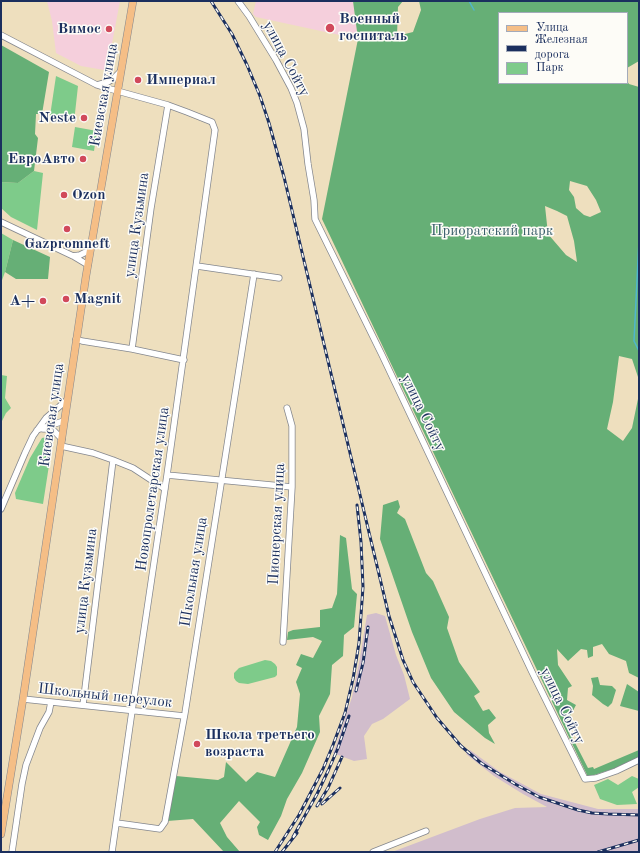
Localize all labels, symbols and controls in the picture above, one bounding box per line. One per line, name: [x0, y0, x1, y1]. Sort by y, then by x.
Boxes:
place label: Военный госпиталь: [339, 10, 407, 45]
legend: [498, 12, 628, 84]
street label: улица Сойту: [259, 18, 313, 100]
place label: Вимос: [58, 20, 101, 38]
marker: Военный госпиталь: [324, 22, 336, 34]
text: Улица: [536, 22, 569, 34]
marker: Вимос: [104, 24, 114, 34]
text: Железная дорога: [535, 34, 588, 61]
street label: Киевская улица: [86, 42, 122, 148]
text: Парк: [536, 62, 564, 74]
place label: Империал: [146, 71, 216, 89]
marker: Империал: [133, 75, 143, 85]
place label: Neste: [38, 109, 76, 127]
marker: Neste: [79, 113, 89, 123]
place label: ЕвроАвто: [8, 150, 75, 168]
marker: ЕвроАвто: [78, 154, 88, 164]
street label: улица Кузьмина: [121, 171, 153, 279]
place label: Ozon: [72, 186, 105, 204]
marker: Ozon: [59, 190, 69, 200]
park label: Приоратский парк: [431, 222, 553, 240]
marker: Gazpromneft: [62, 224, 72, 234]
place label: Gazpromneft: [24, 235, 110, 253]
place label: Magnit: [74, 290, 122, 308]
place label: А+: [10, 292, 35, 310]
marker: Magnit: [61, 294, 71, 304]
marker: А+: [38, 296, 48, 306]
street label: Киевская улица: [36, 362, 68, 468]
street label: улица Сойту: [397, 372, 449, 454]
street label: Новопролетарская улица: [133, 406, 173, 572]
street label: Пионерская улица: [265, 463, 289, 585]
street label: Школьная улица: [176, 516, 212, 628]
street label: улица Кузьмина: [71, 527, 101, 635]
street label: улица Сойту: [536, 665, 588, 747]
street label: Школьный переулок: [37, 680, 173, 712]
place label: Школа третьего возраста: [205, 726, 315, 761]
marker: Школа третьего возраста: [192, 739, 202, 749]

